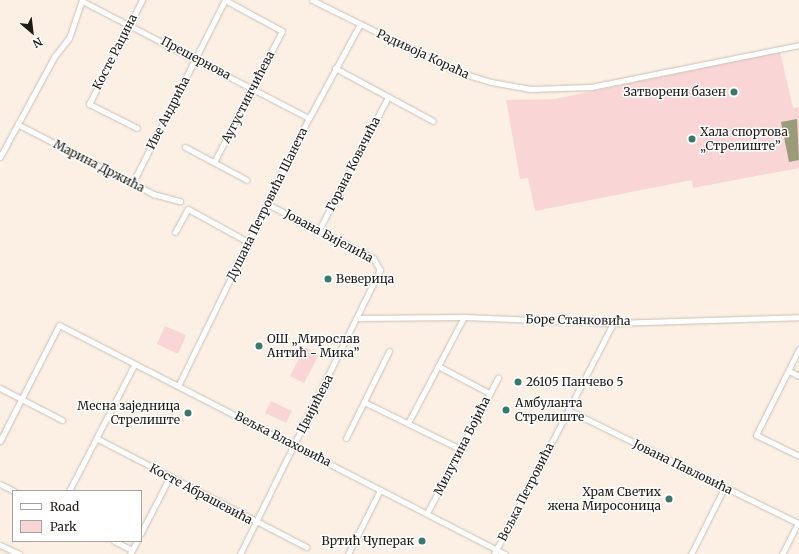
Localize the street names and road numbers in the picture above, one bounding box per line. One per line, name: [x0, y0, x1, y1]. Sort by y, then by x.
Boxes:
street label: Косте Рацина: [90, 12, 140, 92]
street label: Радивоја Кораћа: [375, 26, 471, 82]
street label: Прешернова: [159, 34, 233, 82]
street label: Аугустинчићева: [219, 49, 277, 145]
street label: Иве Андрића: [143, 74, 193, 152]
street label: Горана Ковачића: [323, 114, 383, 214]
street label: Душана Петровића Шанета: [224, 125, 310, 283]
street label: Марина Држића: [51, 137, 147, 195]
street label: Јована Бијелића: [282, 207, 376, 265]
street label: Боре Станковића: [525, 312, 631, 328]
street label: Цвијићева: [294, 372, 336, 436]
street label: Милутина Бојића: [431, 394, 493, 498]
street label: Вељка Влаховића: [232, 408, 334, 470]
street label: Јована Павловића: [631, 437, 735, 497]
street label: Вељка Петровића: [495, 440, 557, 544]
street label: Косте Абрашевића: [147, 461, 255, 527]

